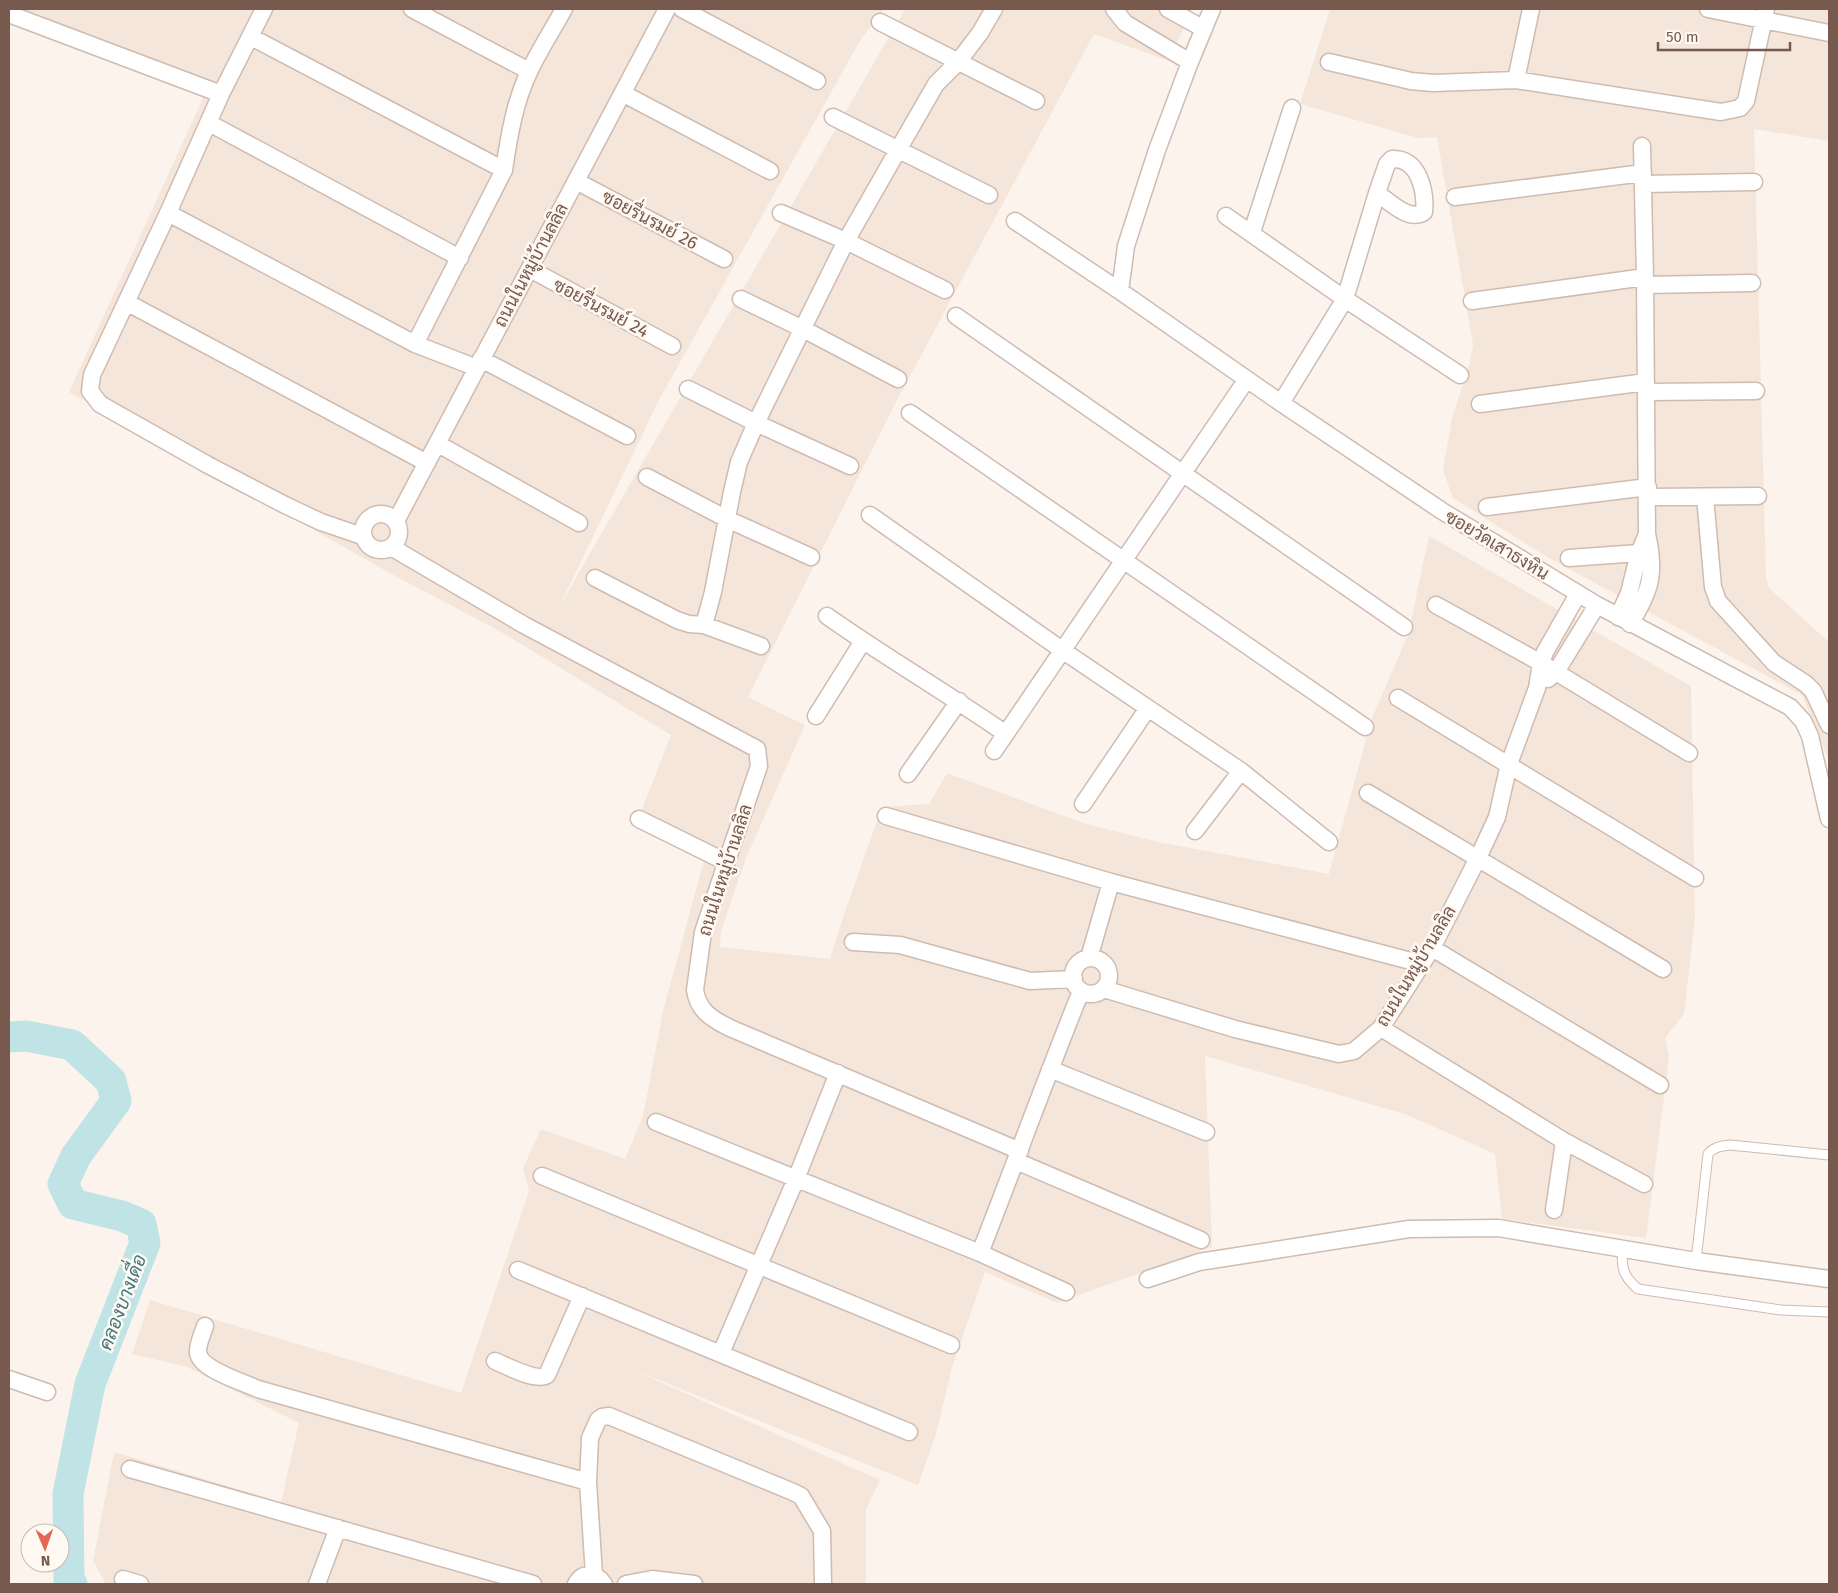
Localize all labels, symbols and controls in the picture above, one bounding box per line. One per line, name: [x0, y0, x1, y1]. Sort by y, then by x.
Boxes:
scale bar: [1658, 20, 1790, 52]
text: 50 m: [1666, 28, 1699, 46]
street label: ซอยรื่นรมย์ 26: [598, 181, 704, 254]
street label: ถนนในหมู่บ้านลลิล: [487, 198, 575, 332]
street label: ซอยรื่นรมย์ 24: [549, 269, 655, 343]
street label: ซอยวัดเสาธงหิน: [1441, 505, 1553, 585]
street label: ถนนในหมู่บ้านลลิล: [691, 801, 759, 939]
street label: ถนนในหมู่บ้านลลิล: [1370, 900, 1462, 1032]
water label: คลองบางเดื่อ: [88, 1249, 151, 1353]
north arrow: [20, 1523, 70, 1573]
text: N: [40, 1552, 50, 1569]

